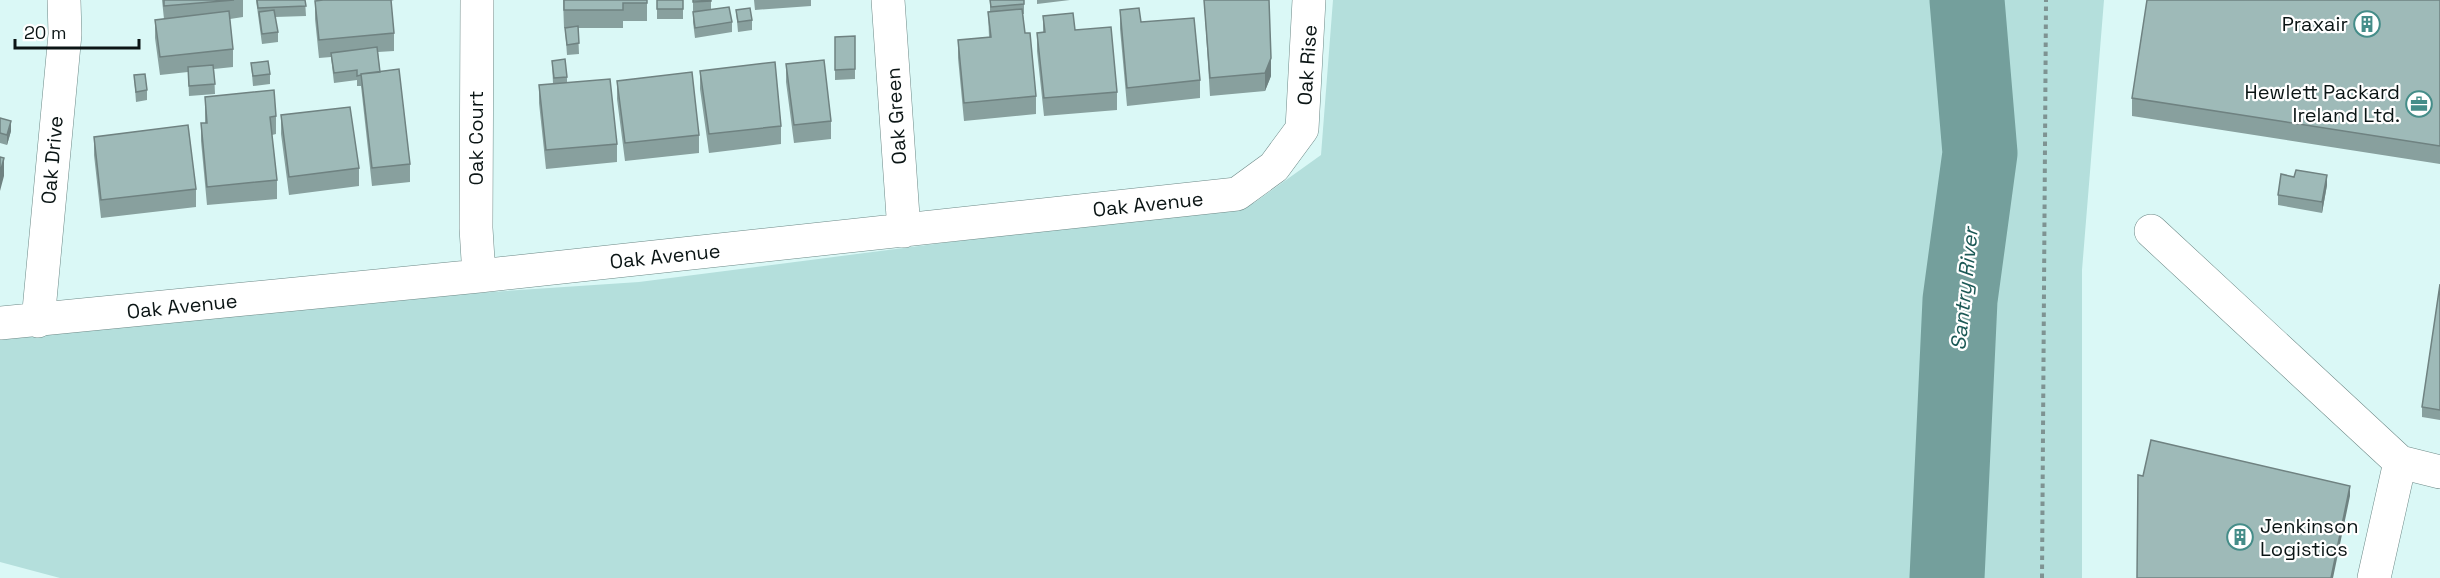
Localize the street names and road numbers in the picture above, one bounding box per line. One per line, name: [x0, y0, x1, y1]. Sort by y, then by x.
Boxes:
street label: Oak Rise: [1291, 24, 1323, 106]
street label: Oak Green: [880, 67, 912, 165]
street label: Oak Court: [463, 91, 489, 185]
street label: Oak Drive: [35, 115, 69, 205]
street label: Oak Avenue: [1091, 185, 1205, 223]
street label: Oak Avenue: [608, 237, 722, 275]
street label: Oak Avenue: [125, 287, 239, 325]

